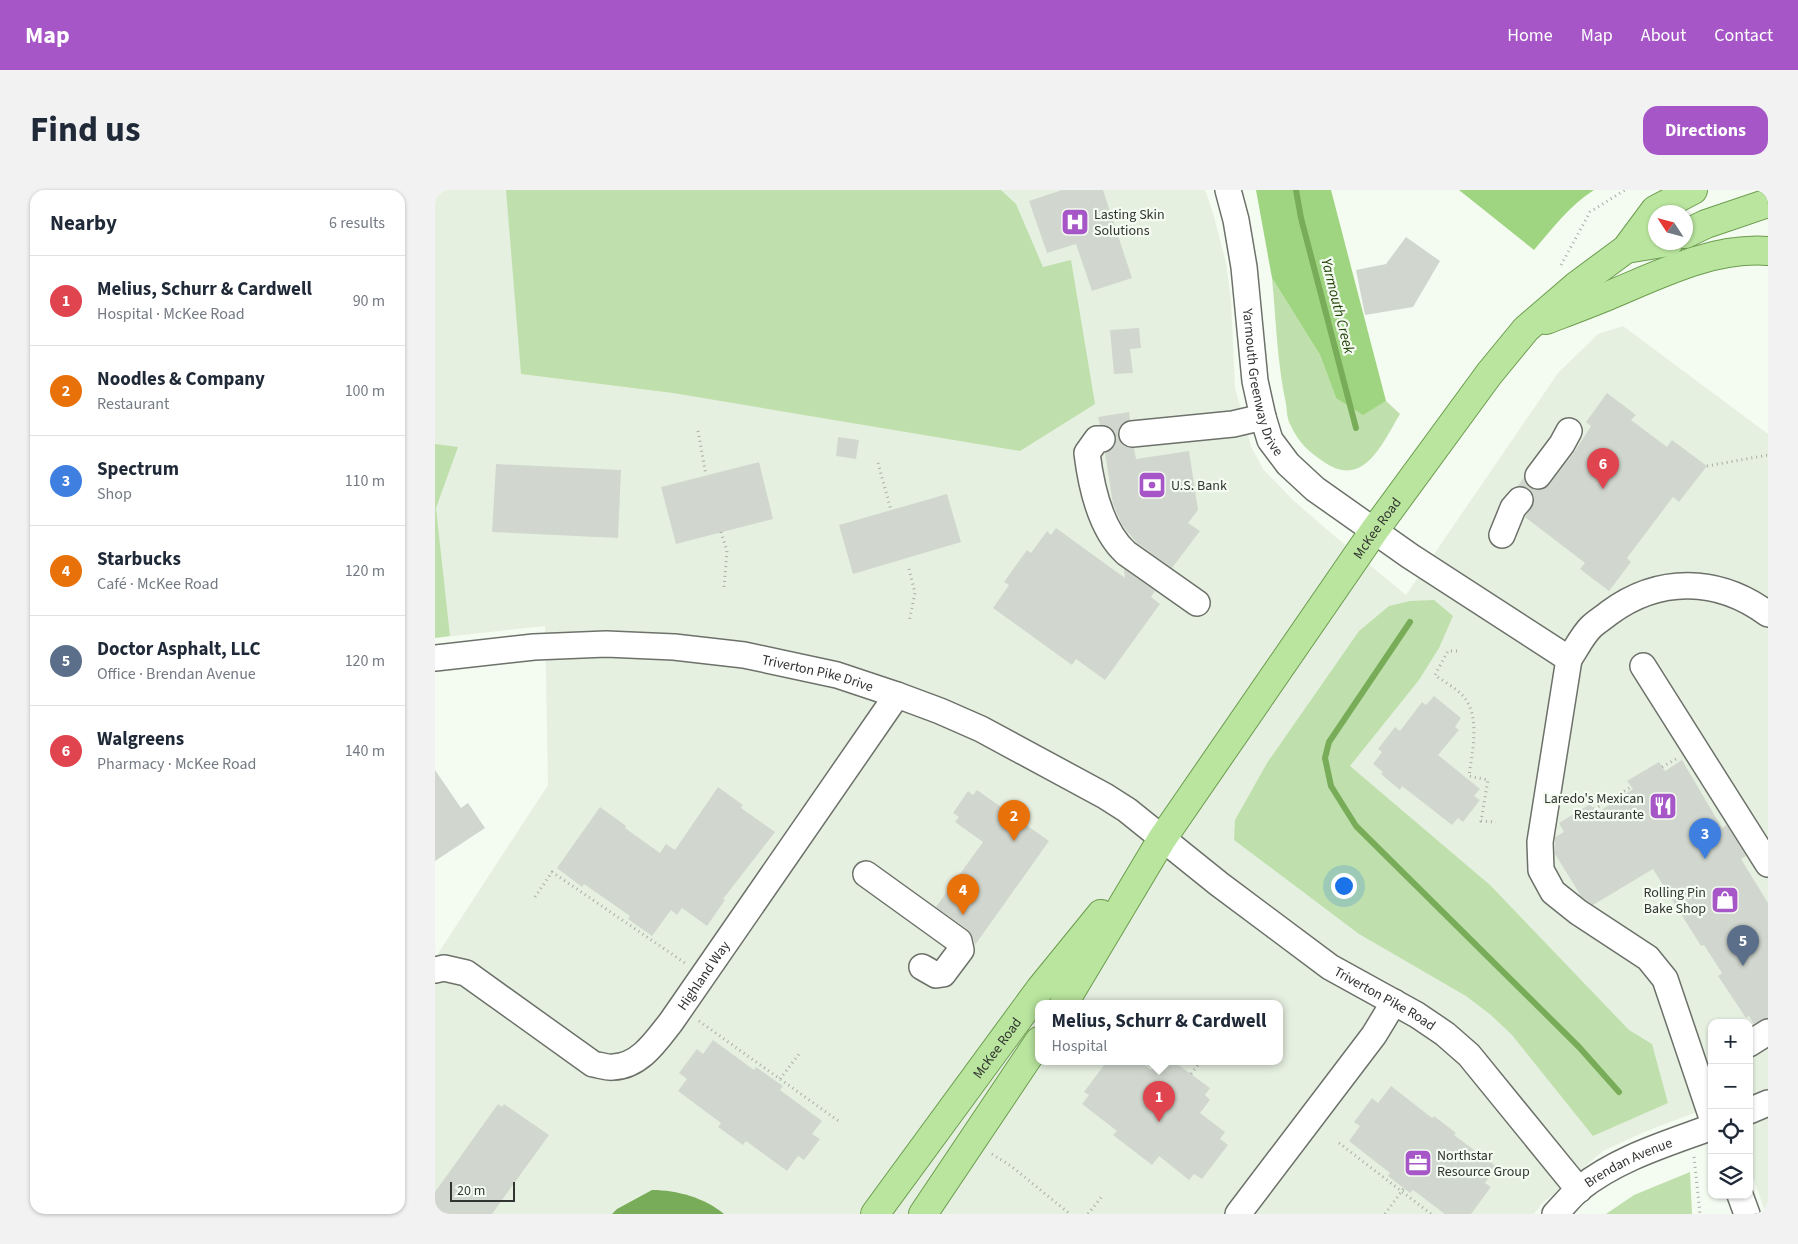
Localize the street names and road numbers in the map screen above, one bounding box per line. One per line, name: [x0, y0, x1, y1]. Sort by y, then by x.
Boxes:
street label: Yarmouth Greenway Drive: [1237, 307, 1288, 461]
street label: McKee Road: [1349, 494, 1406, 563]
street label: Triverton Pike Drive: [760, 650, 876, 697]
street label: Highland Way: [673, 937, 735, 1015]
street label: Triverton Pike Road: [1330, 962, 1439, 1036]
street label: McKee Road: [968, 1014, 1027, 1083]
street label: Brendan Avenue: [1580, 1133, 1675, 1193]

